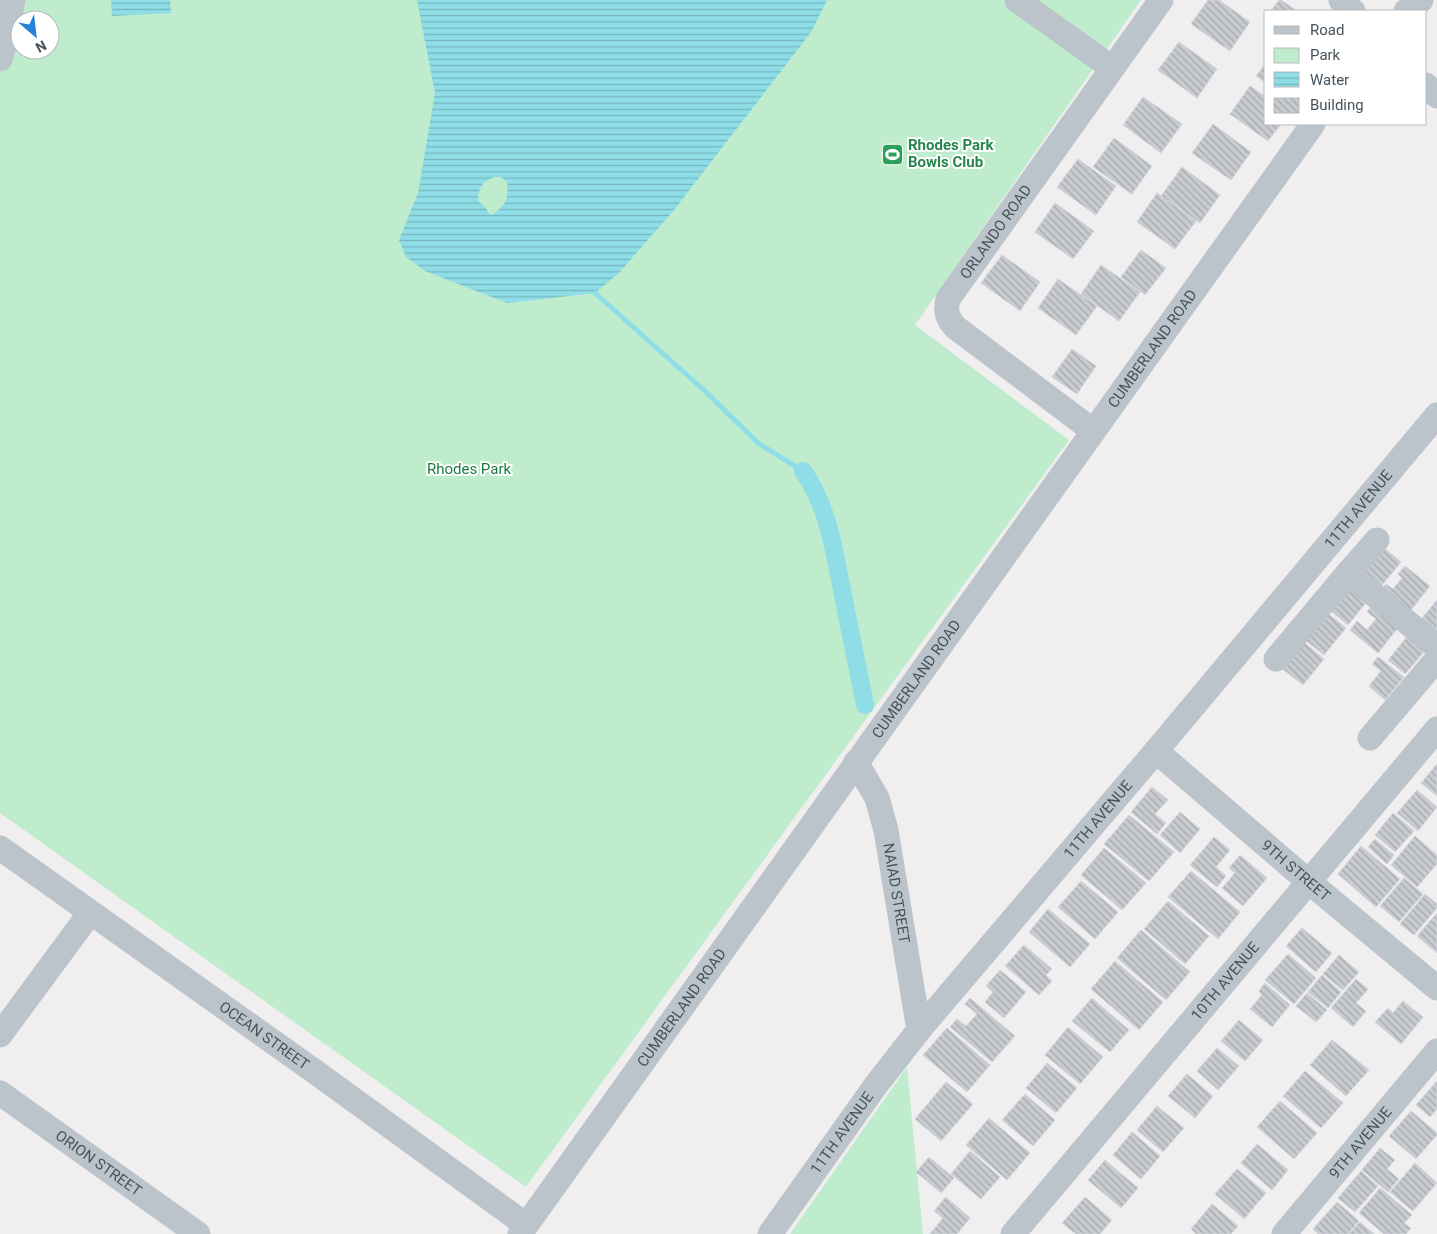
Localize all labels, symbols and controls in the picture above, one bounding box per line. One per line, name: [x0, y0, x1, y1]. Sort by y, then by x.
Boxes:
north arrow: [10, 10, 60, 60]
legend: [1264, 10, 1427, 125]
text: Road: [1310, 21, 1344, 39]
text: N: [33, 37, 49, 56]
text: Park: [1310, 46, 1341, 64]
text: Water: [1310, 71, 1349, 89]
text: Building: [1310, 96, 1364, 114]
place label: Rhodes Park Bowls Club: [908, 136, 995, 171]
sports icon: Rhodes Park Bowls Club: [880, 142, 904, 166]
street label: ORLANDO ROAD: [956, 181, 1035, 283]
street label: CUMBERLAND ROAD: [1104, 286, 1201, 411]
park label: Rhodes Park: [427, 460, 511, 478]
street label: 11TH AVENUE: [1320, 466, 1396, 552]
street label: CUMBERLAND ROAD: [868, 616, 965, 742]
street label: 11TH AVENUE: [1060, 776, 1136, 862]
street label: 9TH STREET: [1258, 836, 1334, 905]
street label: NAIAD STREET: [879, 842, 914, 945]
street label: 10TH AVENUE: [1187, 938, 1263, 1024]
street label: CUMBERLAND ROAD: [633, 945, 730, 1070]
street label: OCEAN STREET: [216, 998, 313, 1074]
street label: 11TH AVENUE: [807, 1088, 877, 1177]
street label: 9TH AVENUE: [1325, 1103, 1396, 1182]
street label: ORION STREET: [52, 1126, 145, 1200]

